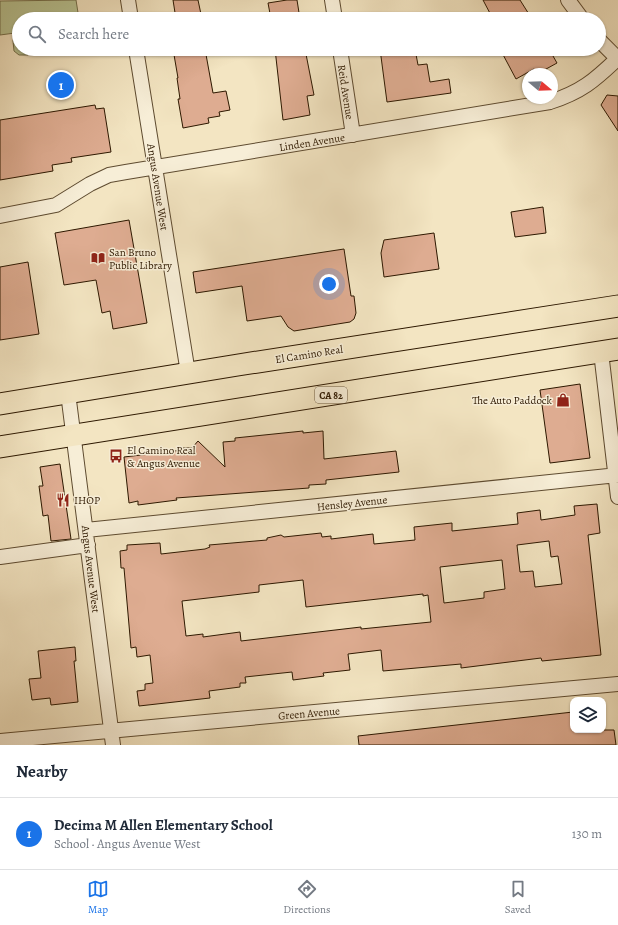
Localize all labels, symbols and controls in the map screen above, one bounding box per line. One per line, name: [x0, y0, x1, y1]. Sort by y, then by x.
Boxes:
search box: [12, 12, 606, 56]
icon: search: [26, 23, 48, 45]
text: Search here: [58, 24, 129, 44]
street label: Reid Avenue: [334, 64, 357, 121]
north arrow: [522, 68, 558, 104]
pin: 1: [48, 70, 74, 100]
street label: Linden Avenue: [278, 130, 346, 155]
street label: Angus Avenue West: [143, 142, 172, 232]
place label: San Bruno Public Library: [109, 245, 172, 273]
library icon: San Bruno Public Library: [90, 250, 106, 266]
your location: [319, 274, 339, 294]
street label: El Camino Real: [274, 342, 344, 367]
road number: CA 82: [315, 387, 347, 403]
shop icon: The Auto Paddock: [555, 392, 571, 408]
place label: The Auto Paddock: [472, 393, 553, 408]
place label: El Camino Real & Angus Avenue: [127, 443, 200, 471]
bus stop icon: El Camino Real & Angus Avenue: [108, 448, 124, 464]
restaurant icon: IHOP: [55, 492, 71, 508]
street label: Hensley Avenue: [316, 492, 388, 515]
place label: IHOP: [74, 493, 100, 508]
street label: Angus Avenue West: [78, 524, 103, 614]
map controls: [570, 697, 606, 733]
button: layers: [570, 697, 606, 733]
street label: Green Avenue: [277, 703, 341, 724]
text: Nearby: [16, 760, 67, 783]
text: Decima M Allen Elementary School: [54, 815, 273, 835]
text: 1: [27, 825, 31, 842]
text: 130 m: [572, 825, 602, 842]
text: School · Angus Avenue West: [54, 835, 201, 852]
tab: Map: [87, 878, 109, 917]
tab: Directions: [283, 878, 331, 917]
tab: Saved: [505, 878, 531, 917]

